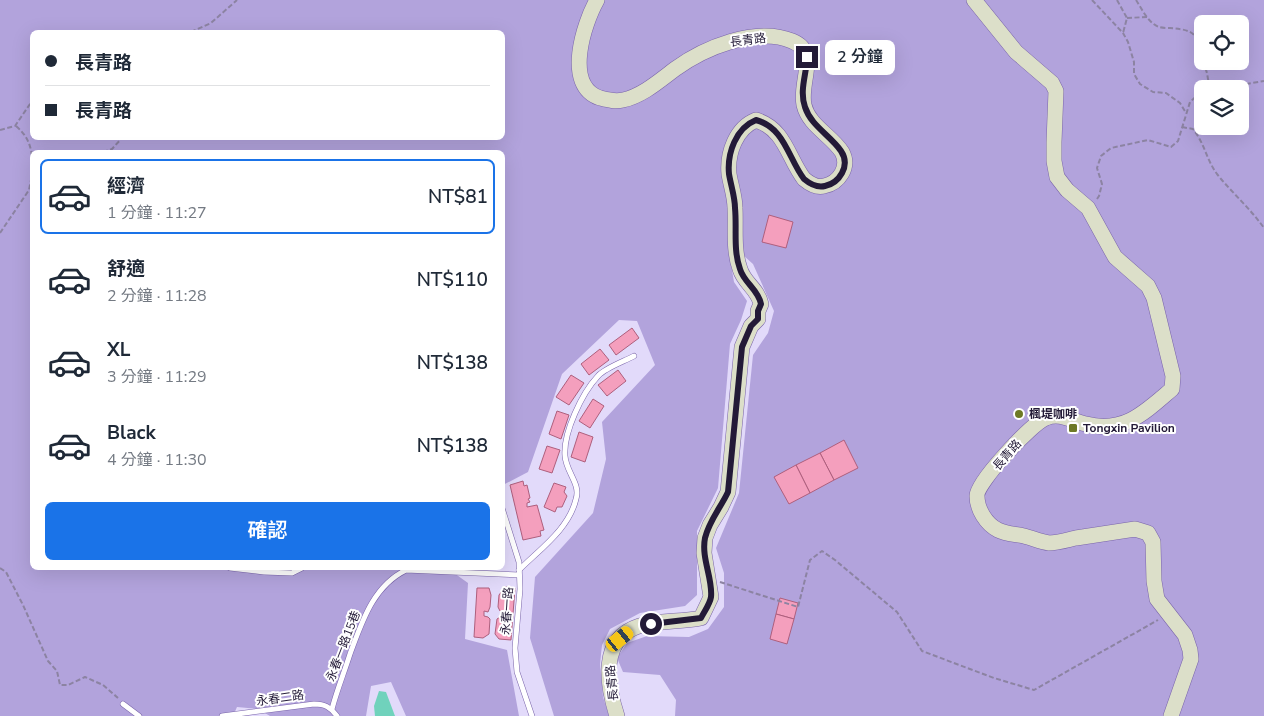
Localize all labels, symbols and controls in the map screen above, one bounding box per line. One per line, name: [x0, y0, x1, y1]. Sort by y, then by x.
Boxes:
map controls: [1194, 15, 1249, 135]
button: locate: [1194, 15, 1249, 70]
street label: 長青路: [729, 30, 767, 50]
callout: 2 分鐘: [824, 40, 894, 74]
route end: [796, 46, 818, 68]
text: 2 分鐘: [837, 46, 883, 68]
text: 長青路: [75, 50, 132, 76]
button: layers: [1194, 80, 1249, 135]
text: 長青路: [75, 98, 132, 124]
text: 經濟: [107, 173, 145, 199]
icon: car: [47, 174, 92, 219]
text: NT$81: [428, 184, 488, 210]
text: 1 分鐘 · 11:27: [107, 202, 207, 224]
text: 舒適: [107, 256, 145, 282]
icon: car: [47, 257, 92, 302]
text: NT$110: [417, 267, 488, 293]
text: 2 分鐘 · 11:28: [107, 285, 207, 307]
text: XL: [107, 337, 130, 363]
icon: car: [47, 340, 92, 385]
text: NT$138: [417, 350, 488, 376]
text: 3 分鐘 · 11:29: [107, 366, 207, 388]
place label: 楓堤咖啡: [1029, 406, 1077, 422]
marker: 楓堤咖啡: [1013, 408, 1025, 420]
text: Black: [107, 420, 156, 446]
place label: Tongxin Pavilion: [1083, 420, 1175, 436]
marker: Tongxin Pavilion: [1067, 422, 1079, 434]
icon: car: [47, 423, 92, 468]
text: NT$138: [417, 433, 488, 459]
street label: 長青路: [989, 436, 1025, 474]
text: 4 分鐘 · 11:30: [107, 449, 207, 471]
button: 確認: [45, 502, 490, 560]
street label: 永春一路: [497, 586, 517, 636]
street label: 永春一路15巷: [322, 608, 364, 684]
route start: [640, 613, 662, 635]
car: [603, 624, 636, 654]
street label: 長青路: [602, 664, 622, 702]
street label: 永春二路: [255, 687, 305, 709]

